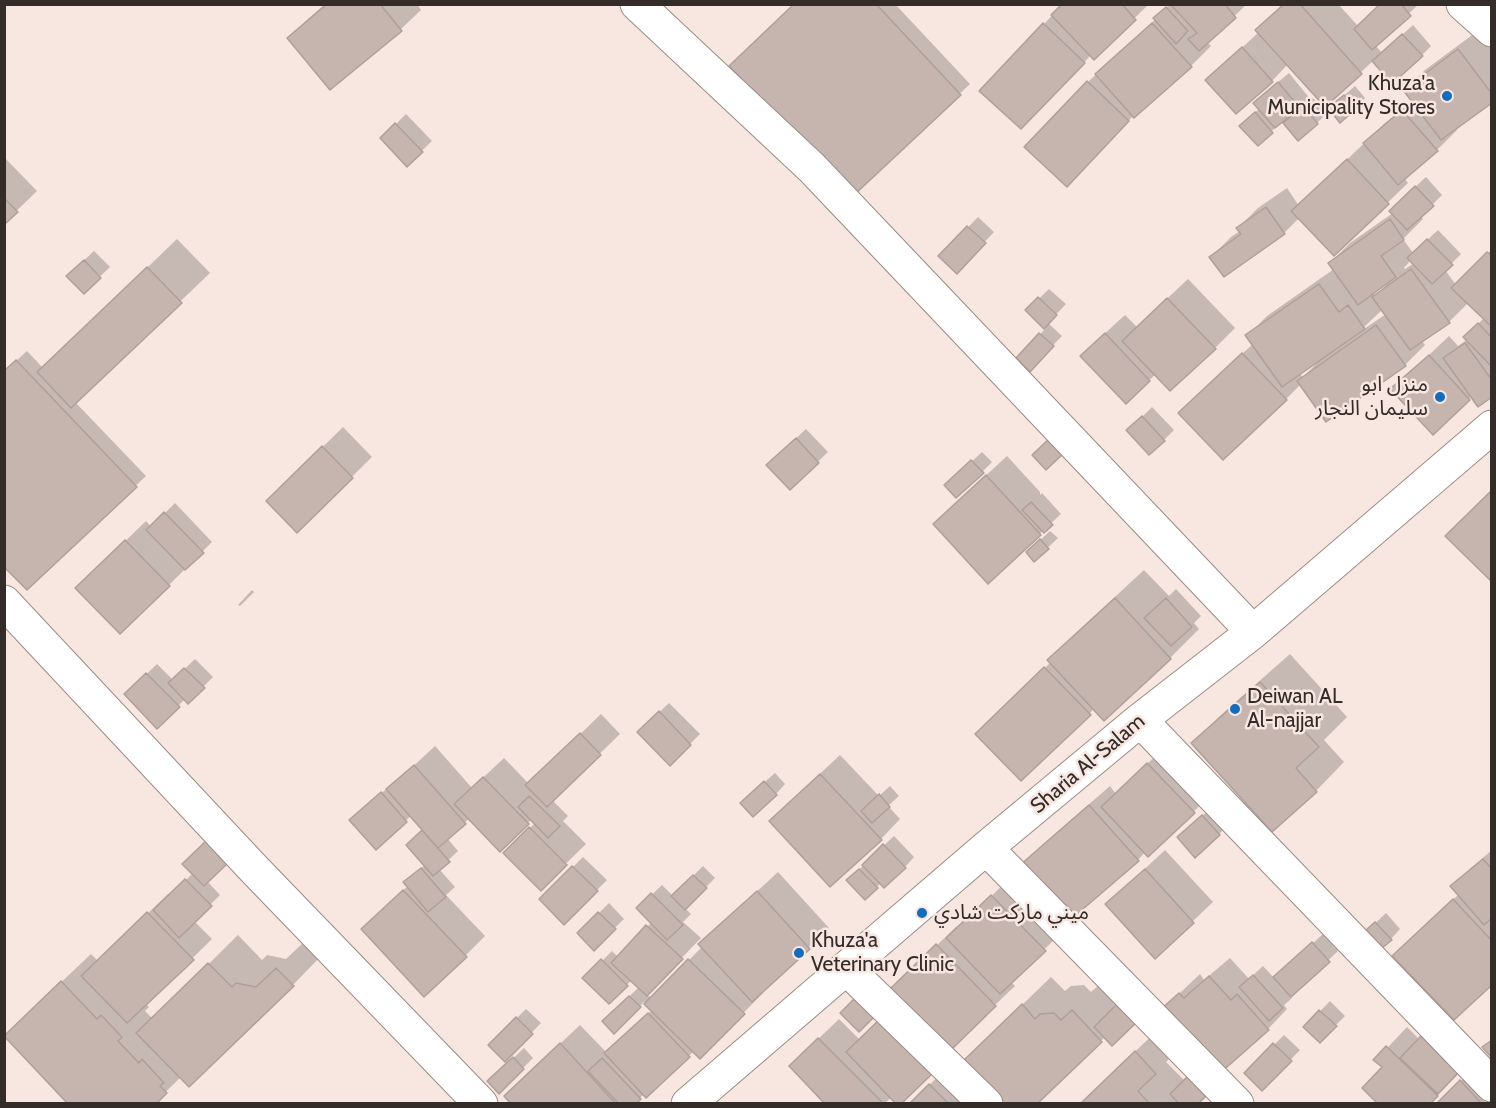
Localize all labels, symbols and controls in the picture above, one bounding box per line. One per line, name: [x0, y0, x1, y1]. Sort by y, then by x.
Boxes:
place label: Khuza'a Municipality Stores: [1267, 71, 1435, 121]
marker: Khuza'a Municipality Stores: [1440, 89, 1454, 103]
place label: منزل ابو سليمان النجار: [1315, 372, 1428, 422]
marker: منزل ابو سليمان النجار: [1433, 390, 1447, 404]
place label: Deiwan AL Al-najjar: [1247, 684, 1342, 734]
marker: Deiwan AL Al-najjar: [1228, 702, 1242, 716]
street label: Sharia Al-Salam: [1026, 709, 1150, 819]
place label: ميني ماركت شادي: [934, 900, 1089, 926]
marker: ميني ماركت شادي: [915, 906, 929, 920]
place label: Khuza'a Veterinary Clinic: [811, 928, 954, 978]
marker: Khuza'a Veterinary Clinic: [792, 946, 806, 960]

